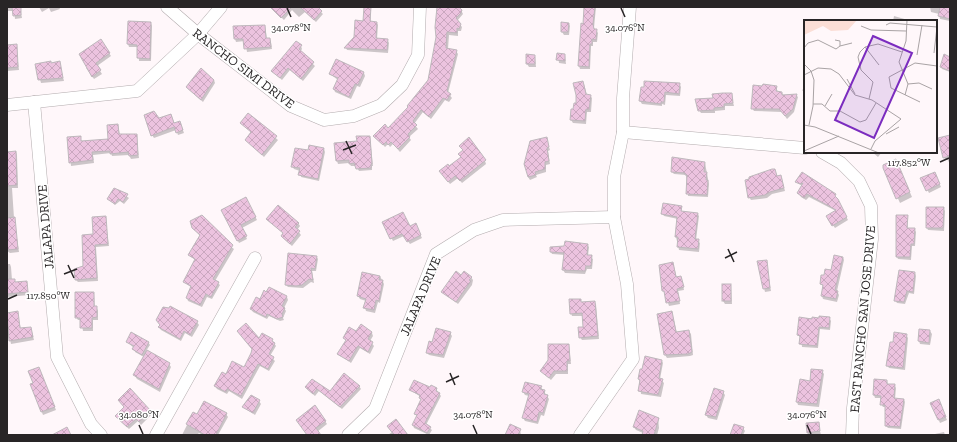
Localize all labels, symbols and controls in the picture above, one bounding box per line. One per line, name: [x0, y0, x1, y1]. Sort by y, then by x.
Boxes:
inset map: [804, 20, 937, 153]
text: 34.078°N: [271, 22, 311, 34]
text: 34.076°N: [605, 22, 645, 34]
street label: RANCHO SIMI DRIVE: [190, 25, 298, 112]
text: 117.852°W: [888, 157, 931, 169]
street label: JALAPA DRIVE: [34, 184, 57, 270]
street label: EAST RANCHO SAN JOSE DRIVE: [847, 225, 878, 413]
street label: JALAPA DRIVE: [397, 254, 444, 338]
text: 117.850°W: [26, 290, 70, 302]
text: 34.080°N: [119, 409, 160, 421]
text: 34.078°N: [453, 409, 493, 421]
text: 34.076°N: [787, 409, 827, 421]

